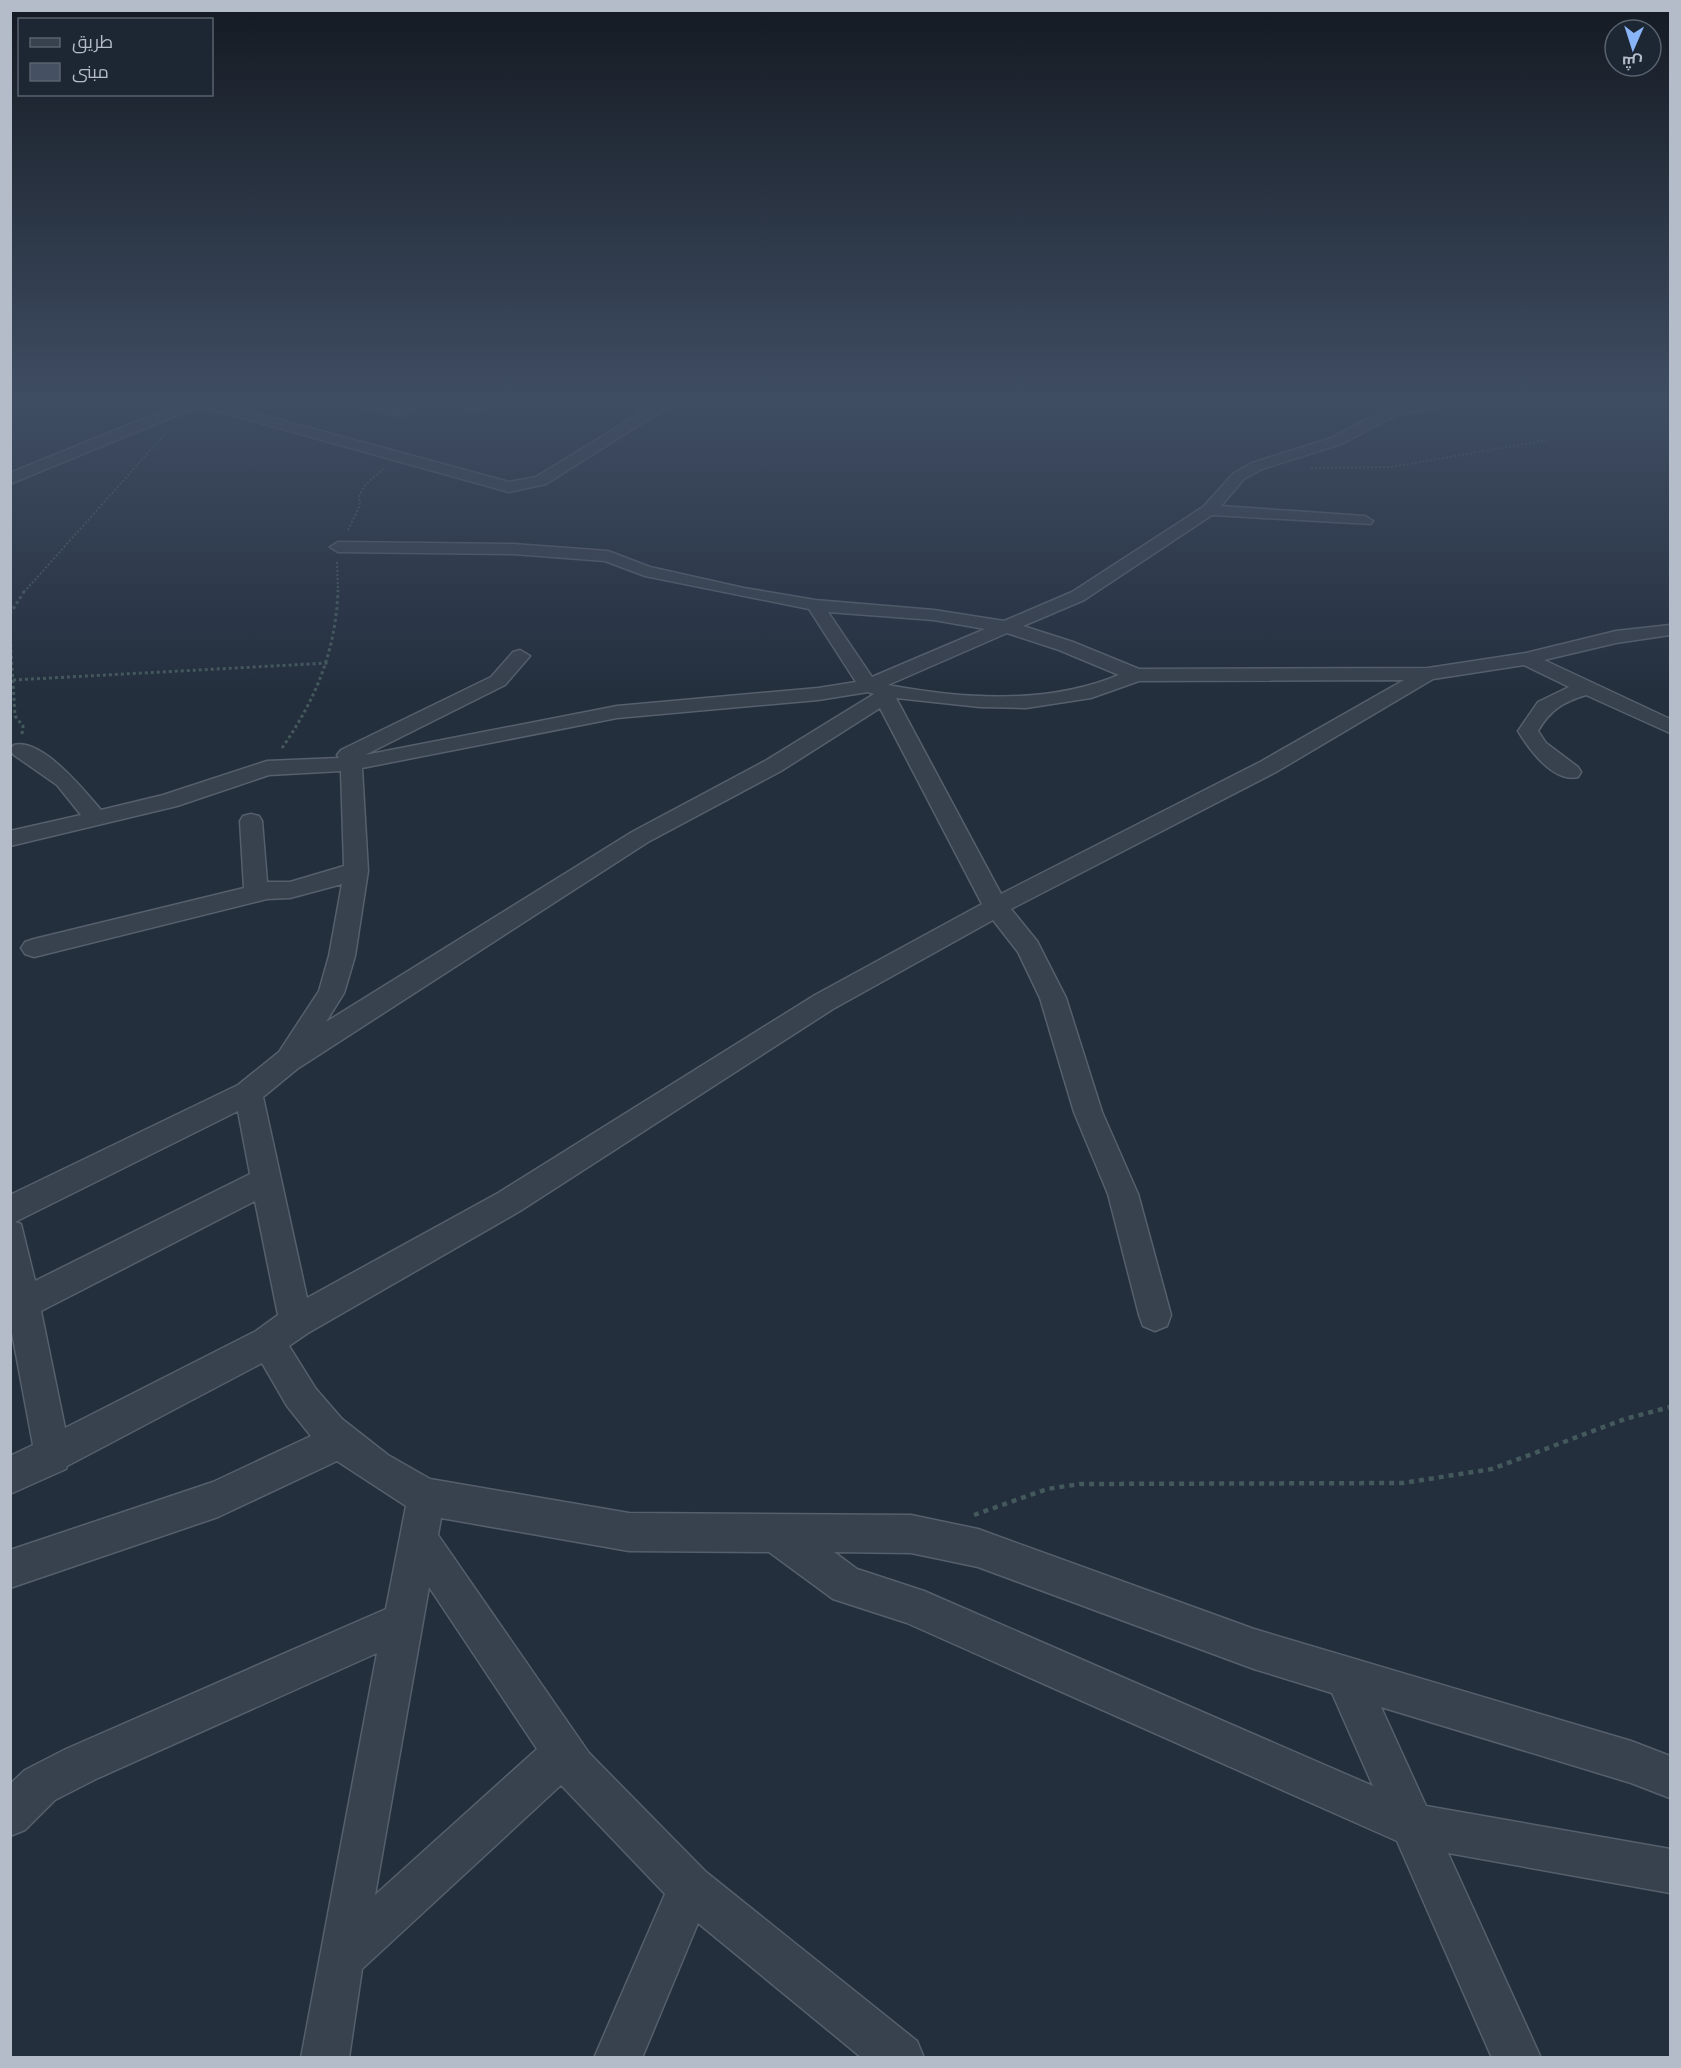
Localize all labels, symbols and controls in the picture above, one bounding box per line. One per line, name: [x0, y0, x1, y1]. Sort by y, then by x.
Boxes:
legend: [18, 18, 213, 96]
north arrow: [1603, 18, 1663, 78]
text: طريق: [72, 31, 113, 54]
text: ش: [1621, 52, 1643, 73]
text: مبنى: [72, 61, 109, 83]

